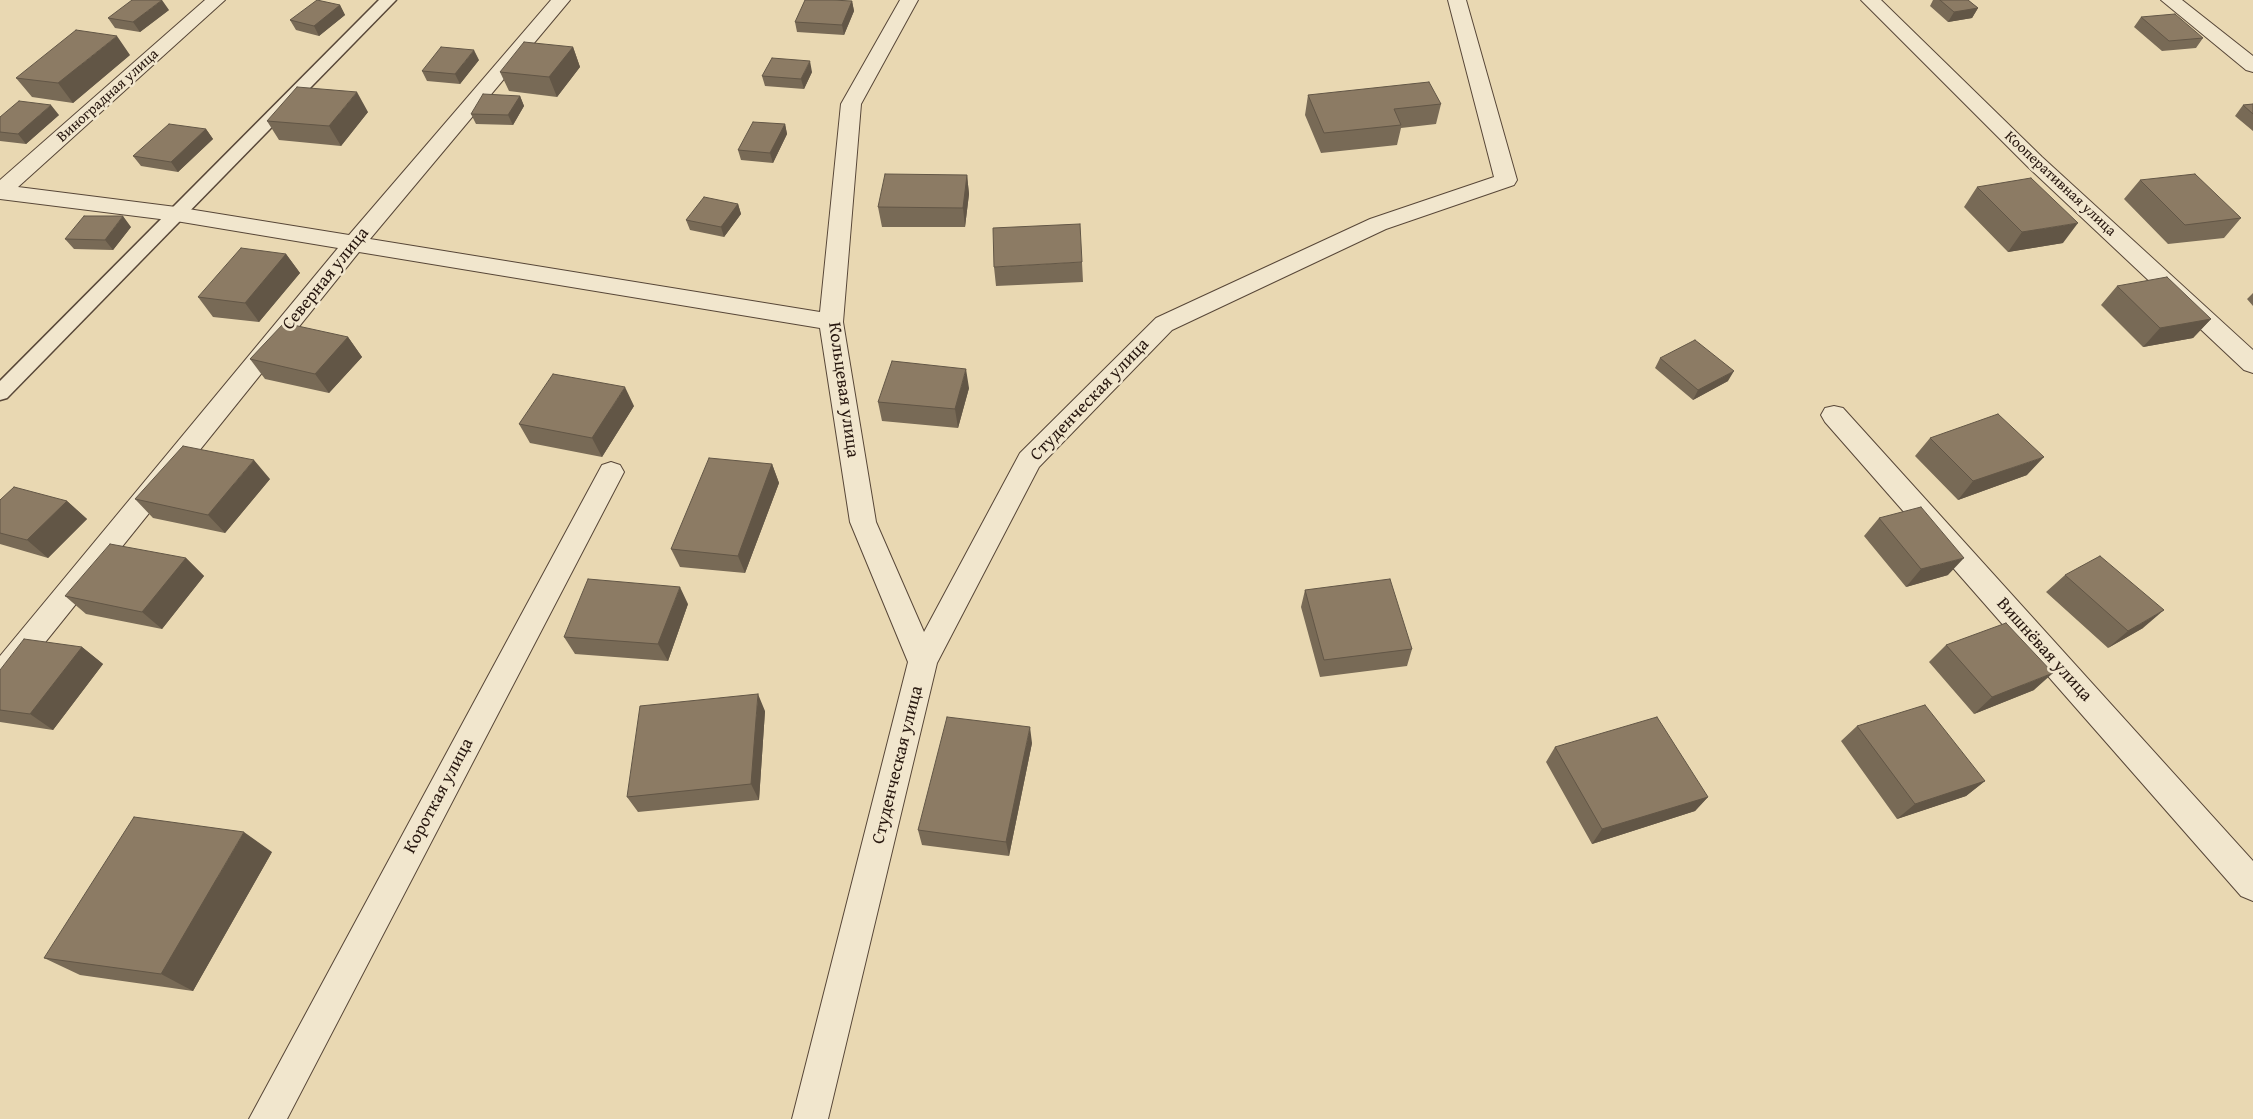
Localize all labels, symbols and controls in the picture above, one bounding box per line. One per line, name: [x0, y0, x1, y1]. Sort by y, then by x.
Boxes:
street label: Виноградная улица: [53, 46, 163, 146]
street label: Кооперативная улица: [2000, 128, 2120, 240]
street label: Северная улица: [278, 223, 374, 335]
street label: Кольцевая улица: [823, 321, 863, 459]
street label: Студенческая улица: [1026, 334, 1154, 466]
street label: Вишнёвая улица: [1992, 594, 2096, 706]
street label: Студенческая улица: [868, 684, 928, 846]
street label: Короткая улица: [400, 735, 478, 857]

